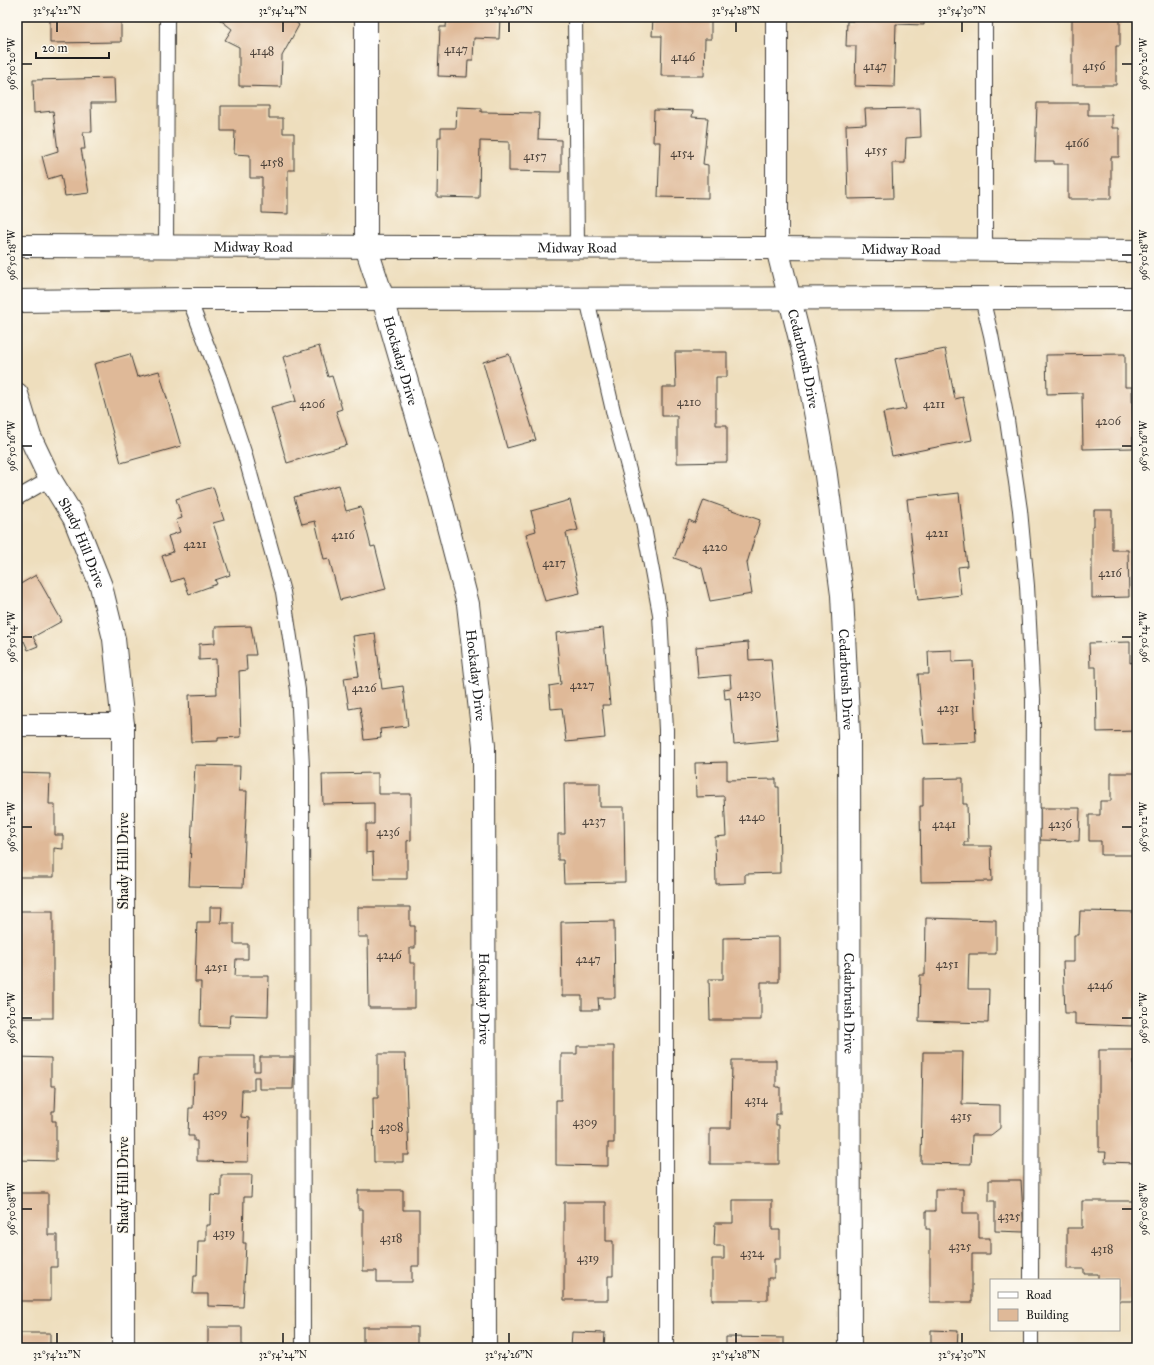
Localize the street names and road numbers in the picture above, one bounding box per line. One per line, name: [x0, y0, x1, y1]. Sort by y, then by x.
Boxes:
street label: Midway Road: [213, 238, 293, 255]
street label: Midway Road: [537, 239, 617, 256]
street label: Midway Road: [861, 240, 941, 258]
street label: Cedarbrush Drive: [784, 307, 823, 410]
street label: Hockaday Drive: [380, 314, 422, 408]
street label: Shady Hill Drive: [55, 494, 109, 590]
street label: Hockaday Drive: [462, 628, 490, 722]
street label: Cedarbrush Drive: [835, 628, 857, 731]
street label: Shady Hill Drive: [115, 812, 132, 910]
street label: Hockaday Drive: [476, 953, 493, 1045]
street label: Cedarbrush Drive: [841, 953, 858, 1054]
street label: Shady Hill Drive: [115, 1136, 132, 1234]

